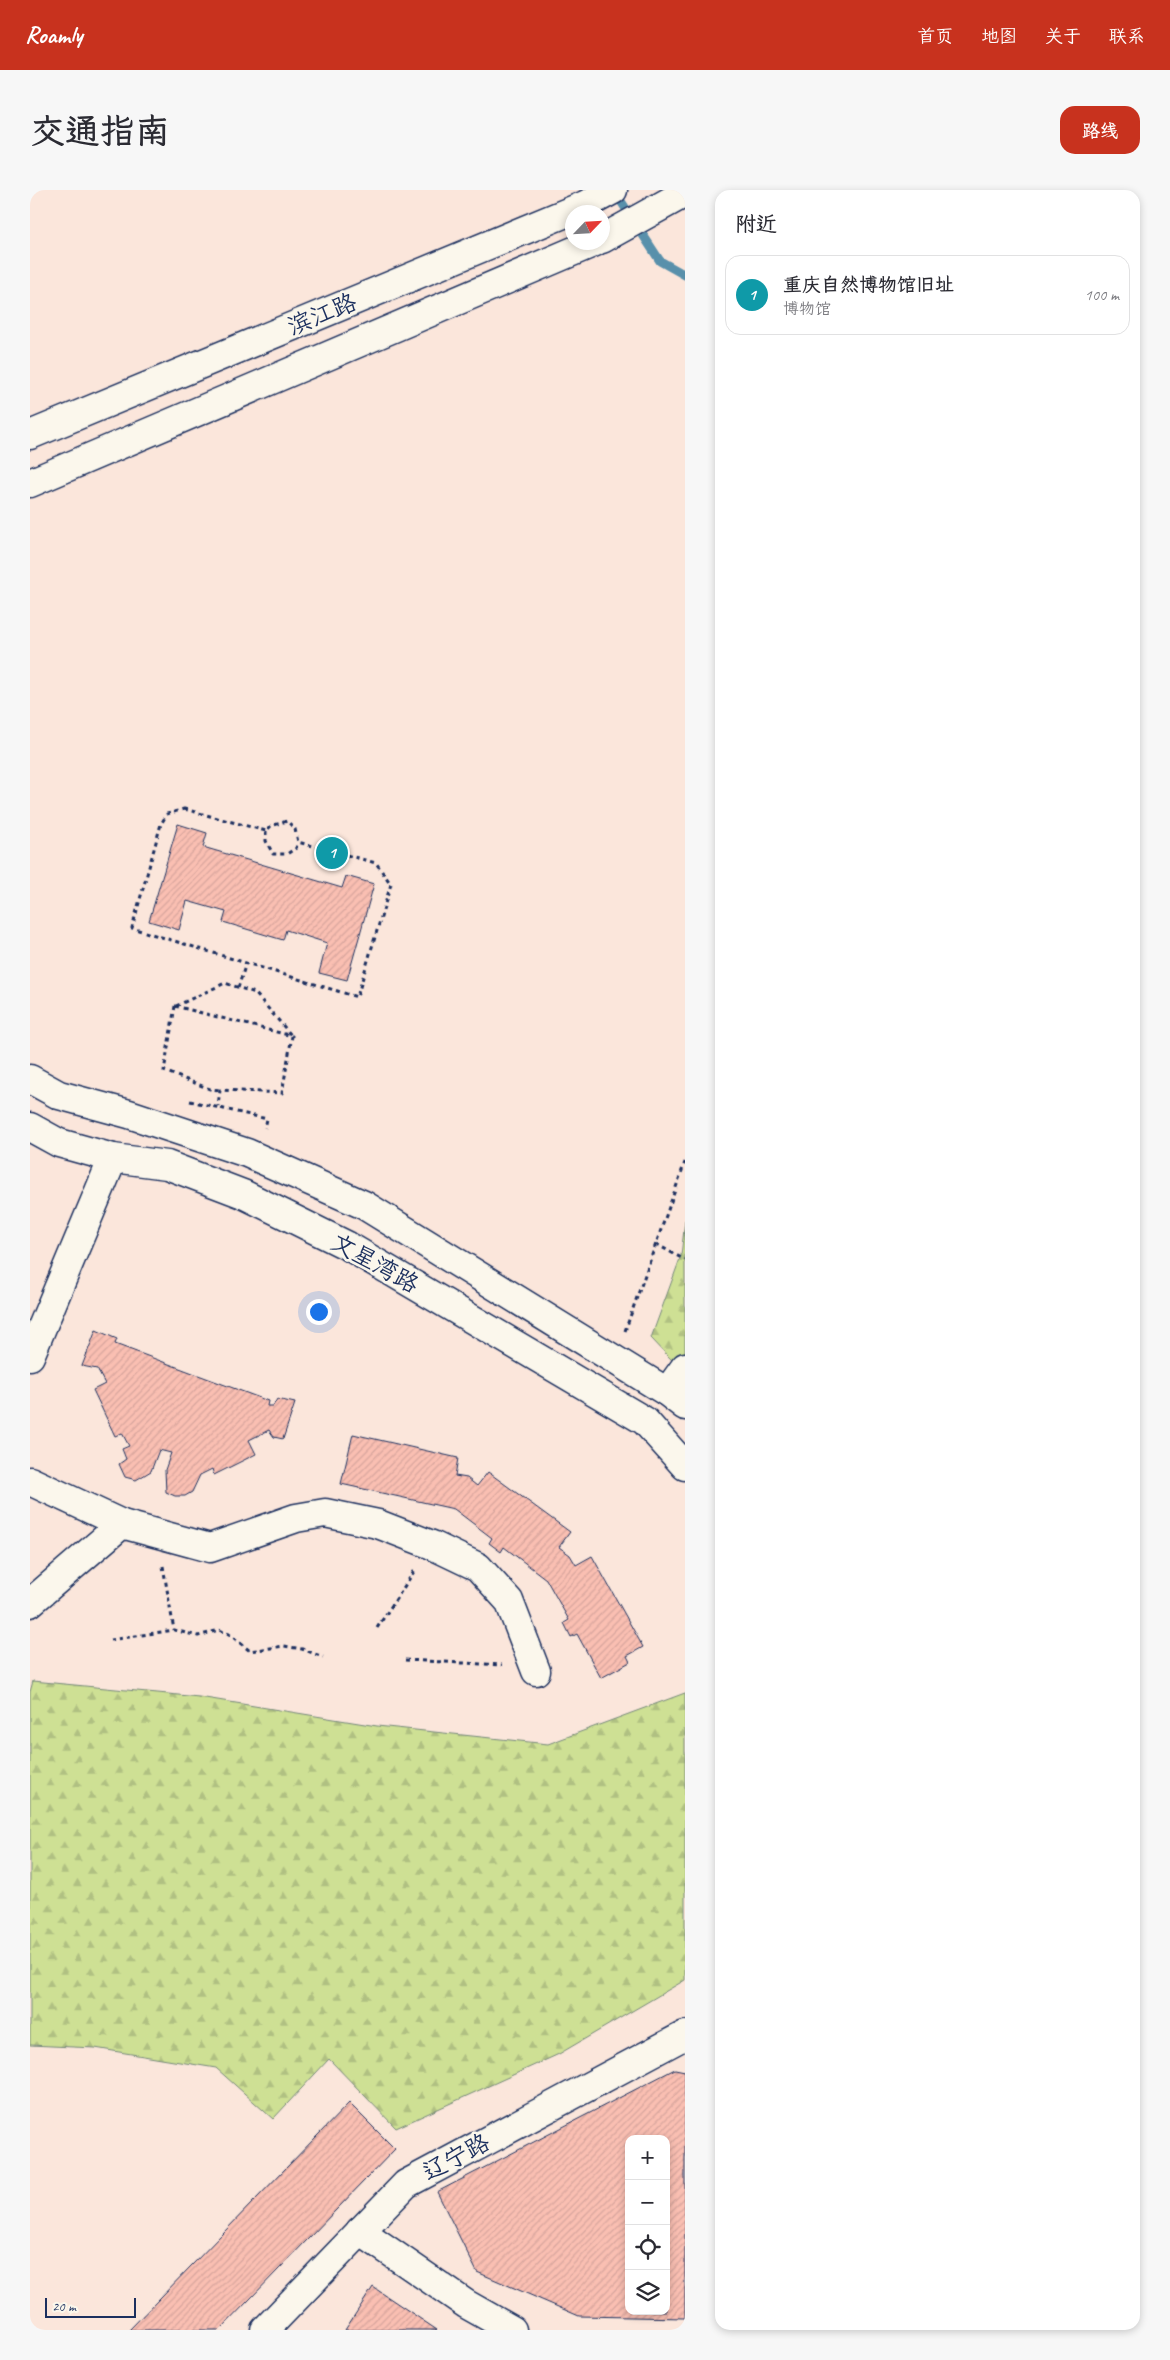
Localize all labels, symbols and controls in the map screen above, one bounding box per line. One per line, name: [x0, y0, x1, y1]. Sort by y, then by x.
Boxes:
text: Roamly: [25, 20, 82, 50]
text: 首页: [917, 25, 953, 47]
text: 地图: [981, 25, 1017, 47]
text: 关于: [1045, 25, 1081, 47]
text: 联系: [1109, 25, 1145, 47]
button: 路线: [1060, 106, 1140, 154]
text: 交通指南: [30, 109, 170, 154]
north arrow: [565, 205, 610, 250]
text: 附近: [735, 211, 777, 237]
text: 重庆自然博物馆旧址: [783, 273, 954, 297]
text: 1: [748, 285, 756, 305]
text: 100 m: [1085, 285, 1119, 305]
street label: 滨江路: [283, 287, 361, 341]
text: 博物馆: [783, 299, 831, 319]
pin: 1: [316, 834, 348, 872]
street label: 文星湾路: [326, 1227, 424, 1299]
your location: [306, 1299, 332, 1325]
street label: 辽宁路: [417, 2127, 495, 2187]
map controls: [625, 2135, 670, 2315]
button: +: [625, 2135, 670, 2180]
button: −: [625, 2180, 670, 2225]
button: locate: [625, 2225, 670, 2270]
button: layers: [625, 2270, 670, 2315]
scale bar: [45, 2295, 136, 2318]
text: 20 m: [52, 2298, 76, 2315]

